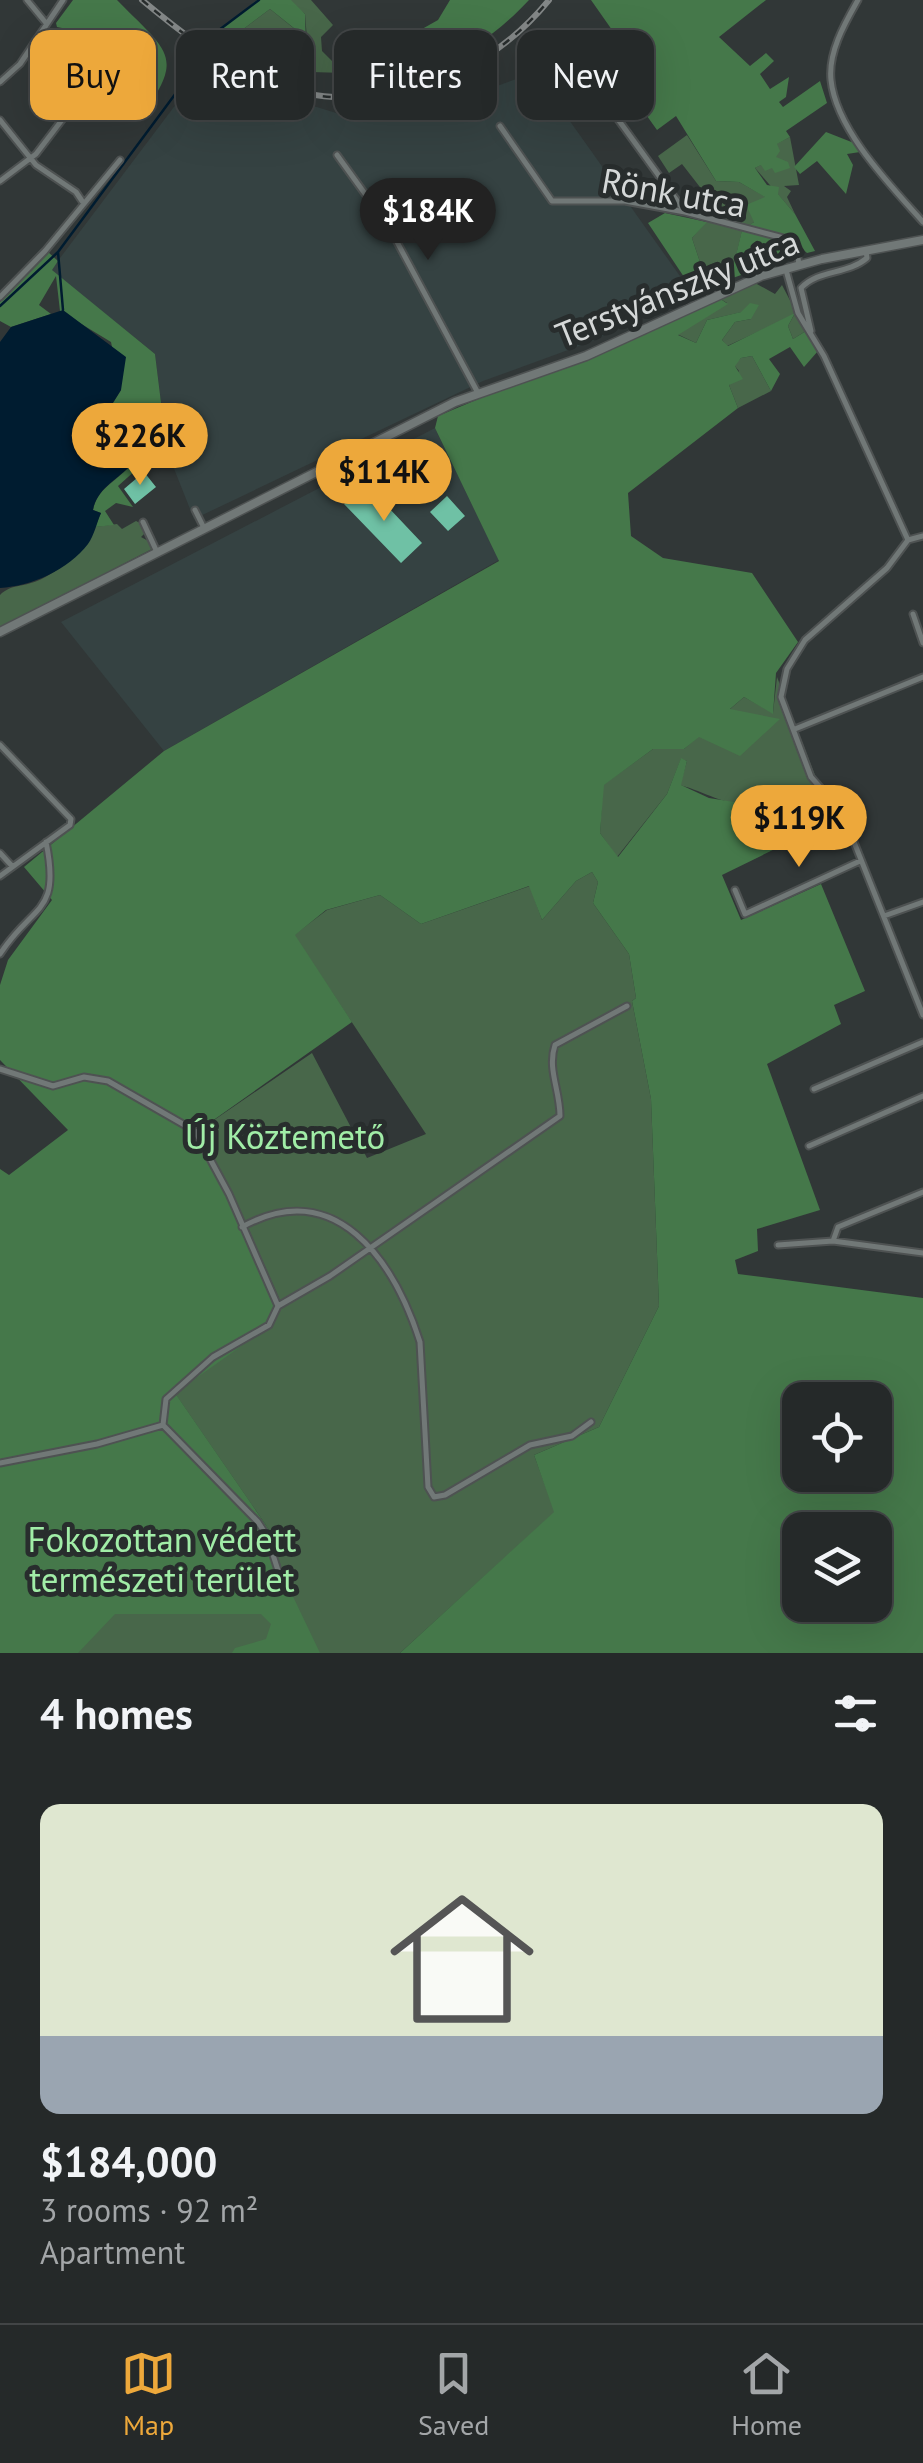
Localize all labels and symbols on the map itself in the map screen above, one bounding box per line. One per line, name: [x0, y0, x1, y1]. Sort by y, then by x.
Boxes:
street label: Rönk utca: [598, 157, 750, 227]
pin: $184K: [358, 178, 498, 263]
street label: Terstyánszky utca: [548, 218, 806, 358]
pin: $226K: [70, 403, 210, 488]
pin: $114K: [314, 439, 454, 524]
pin: $119K: [729, 785, 869, 870]
park label: Új Köztemető: [185, 1113, 385, 1159]
park label: Fokozottan védett természeti terület: [28, 1516, 297, 1602]

